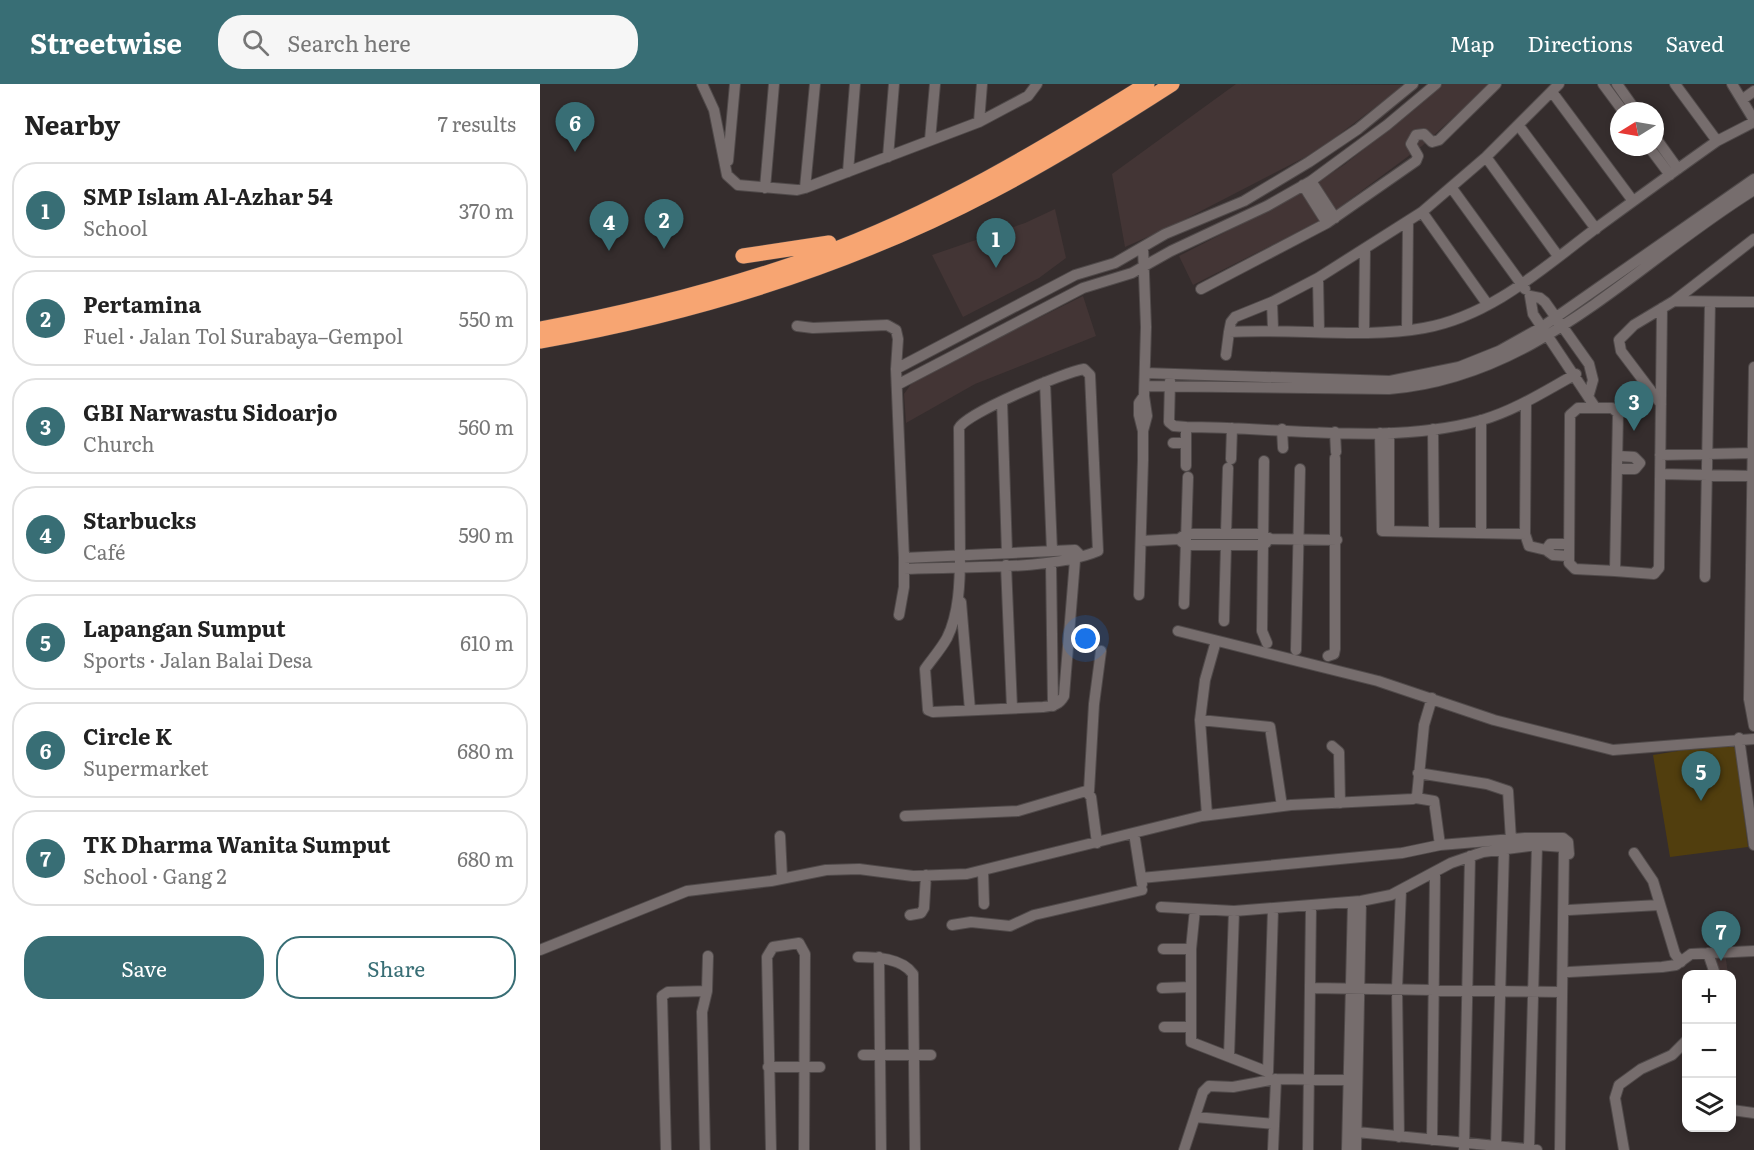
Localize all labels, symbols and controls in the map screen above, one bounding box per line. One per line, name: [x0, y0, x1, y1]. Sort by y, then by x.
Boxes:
search box: [218, 15, 638, 69]
text: Streetwise: [30, 21, 182, 63]
icon: search: [239, 26, 272, 59]
text: Search here: [287, 26, 411, 59]
text: Map: [1450, 27, 1495, 58]
text: Directions: [1528, 27, 1633, 58]
text: Saved: [1666, 27, 1724, 58]
north arrow: [1610, 102, 1664, 156]
pin: 6: [555, 103, 594, 152]
text: Nearby: [24, 104, 120, 143]
text: 7 results: [438, 108, 516, 138]
text: SMP Islam Al-Azhar 54: [83, 179, 333, 212]
text: 1: [41, 195, 50, 225]
text: 370 m: [459, 195, 514, 225]
pin: 2: [644, 200, 684, 249]
pin: 4: [590, 202, 628, 251]
text: School: [83, 212, 148, 242]
pin: 1: [976, 218, 1016, 268]
text: Pertamina: [83, 287, 201, 320]
text: 2: [40, 303, 51, 333]
text: 550 m: [459, 303, 514, 333]
text: Fuel · Jalan Tol Surabaya–Gempol: [83, 320, 403, 350]
pin: 3: [1614, 382, 1654, 431]
text: GBI Narwastu Sidoarjo: [83, 395, 337, 428]
text: 3: [40, 411, 51, 441]
text: 560 m: [458, 411, 514, 441]
text: Church: [83, 428, 155, 458]
text: Starbucks: [83, 503, 196, 536]
text: 4: [39, 519, 52, 549]
text: 590 m: [458, 519, 514, 549]
text: Café: [83, 536, 125, 566]
text: Lapangan Sumput: [83, 611, 286, 644]
your location: [1071, 624, 1100, 653]
text: 5: [40, 627, 51, 657]
text: 610 m: [460, 627, 514, 657]
text: Sports · Jalan Balai Desa: [83, 644, 313, 674]
text: Circle K: [83, 719, 172, 752]
text: 6: [40, 735, 51, 765]
text: 680 m: [457, 735, 514, 765]
text: Supermarket: [83, 752, 209, 782]
pin: 5: [1682, 752, 1720, 801]
text: TK Dharma Wanita Sumput: [83, 827, 390, 860]
text: 7: [40, 843, 51, 873]
text: 680 m: [457, 843, 514, 873]
text: School · Gang 2: [83, 860, 227, 890]
pin: 7: [1702, 912, 1740, 961]
button: Save: [24, 936, 264, 999]
button: Share: [276, 936, 516, 999]
map controls: [1682, 970, 1736, 1132]
button: +: [1682, 970, 1736, 1024]
button: −: [1682, 1024, 1736, 1078]
button: layers: [1682, 1078, 1736, 1132]

